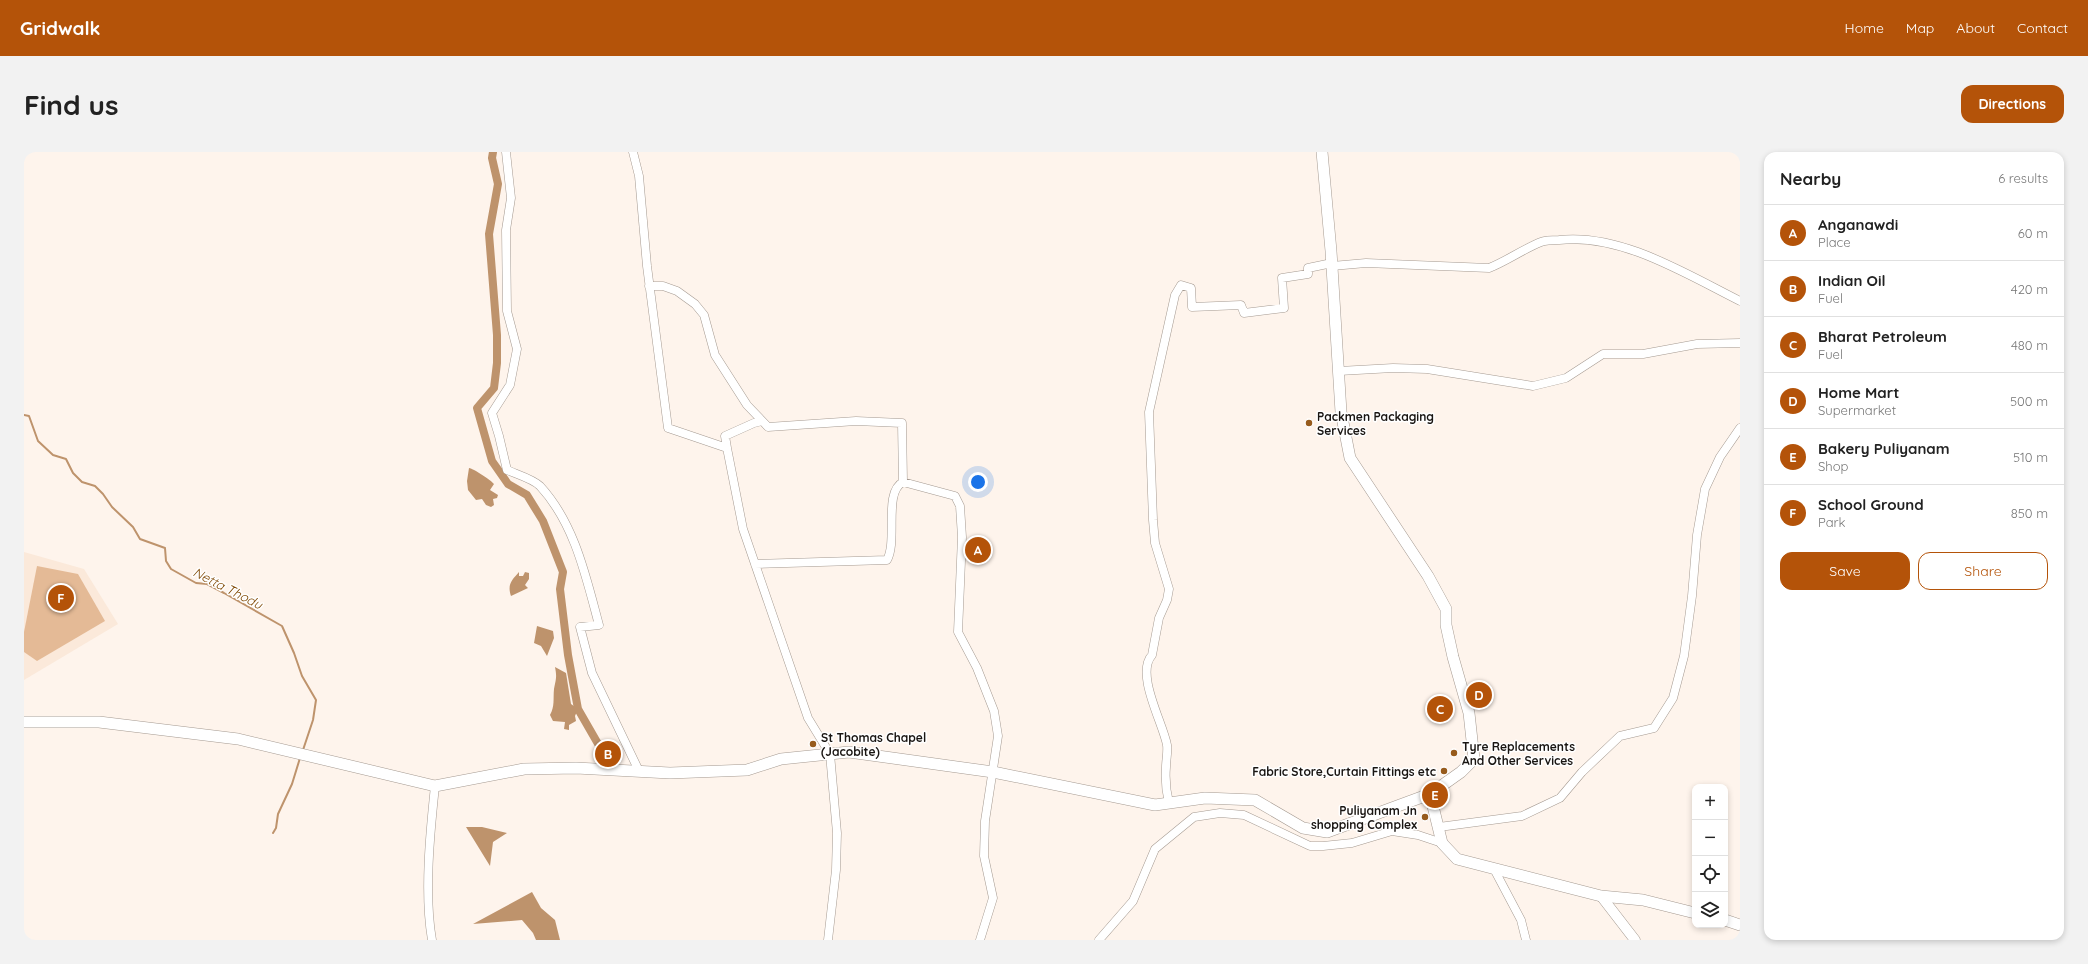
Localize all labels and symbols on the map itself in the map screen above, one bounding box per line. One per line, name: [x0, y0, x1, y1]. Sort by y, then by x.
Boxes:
place label: Packmen Packaging Services: [1317, 409, 1434, 438]
marker: Packmen Packaging Services: [1304, 418, 1314, 428]
your location: [968, 472, 988, 492]
pin: A: [965, 535, 991, 565]
water label: Netta Thodu: [191, 564, 266, 613]
pin: F: [48, 583, 74, 613]
pin: D: [1466, 680, 1492, 710]
pin: C: [1427, 694, 1453, 724]
place label: St Thomas Chapel (Jacobite): [821, 730, 926, 759]
pin: B: [595, 739, 621, 769]
marker: St Thomas Chapel (Jacobite): [808, 739, 818, 749]
place label: Tyre Replacements And Other Services: [1462, 739, 1575, 768]
marker: Tyre Replacements And Other Services: [1449, 748, 1459, 758]
place label: Fabric Store,Curtain Fittings etc: [1252, 764, 1436, 779]
marker: Fabric Store,Curtain Fittings etc: [1439, 766, 1449, 776]
pin: E: [1422, 780, 1448, 810]
place label: Puliyanam Jn shopping Complex: [1311, 803, 1417, 832]
marker: Puliyanam Jn shopping Complex: [1420, 812, 1430, 822]

